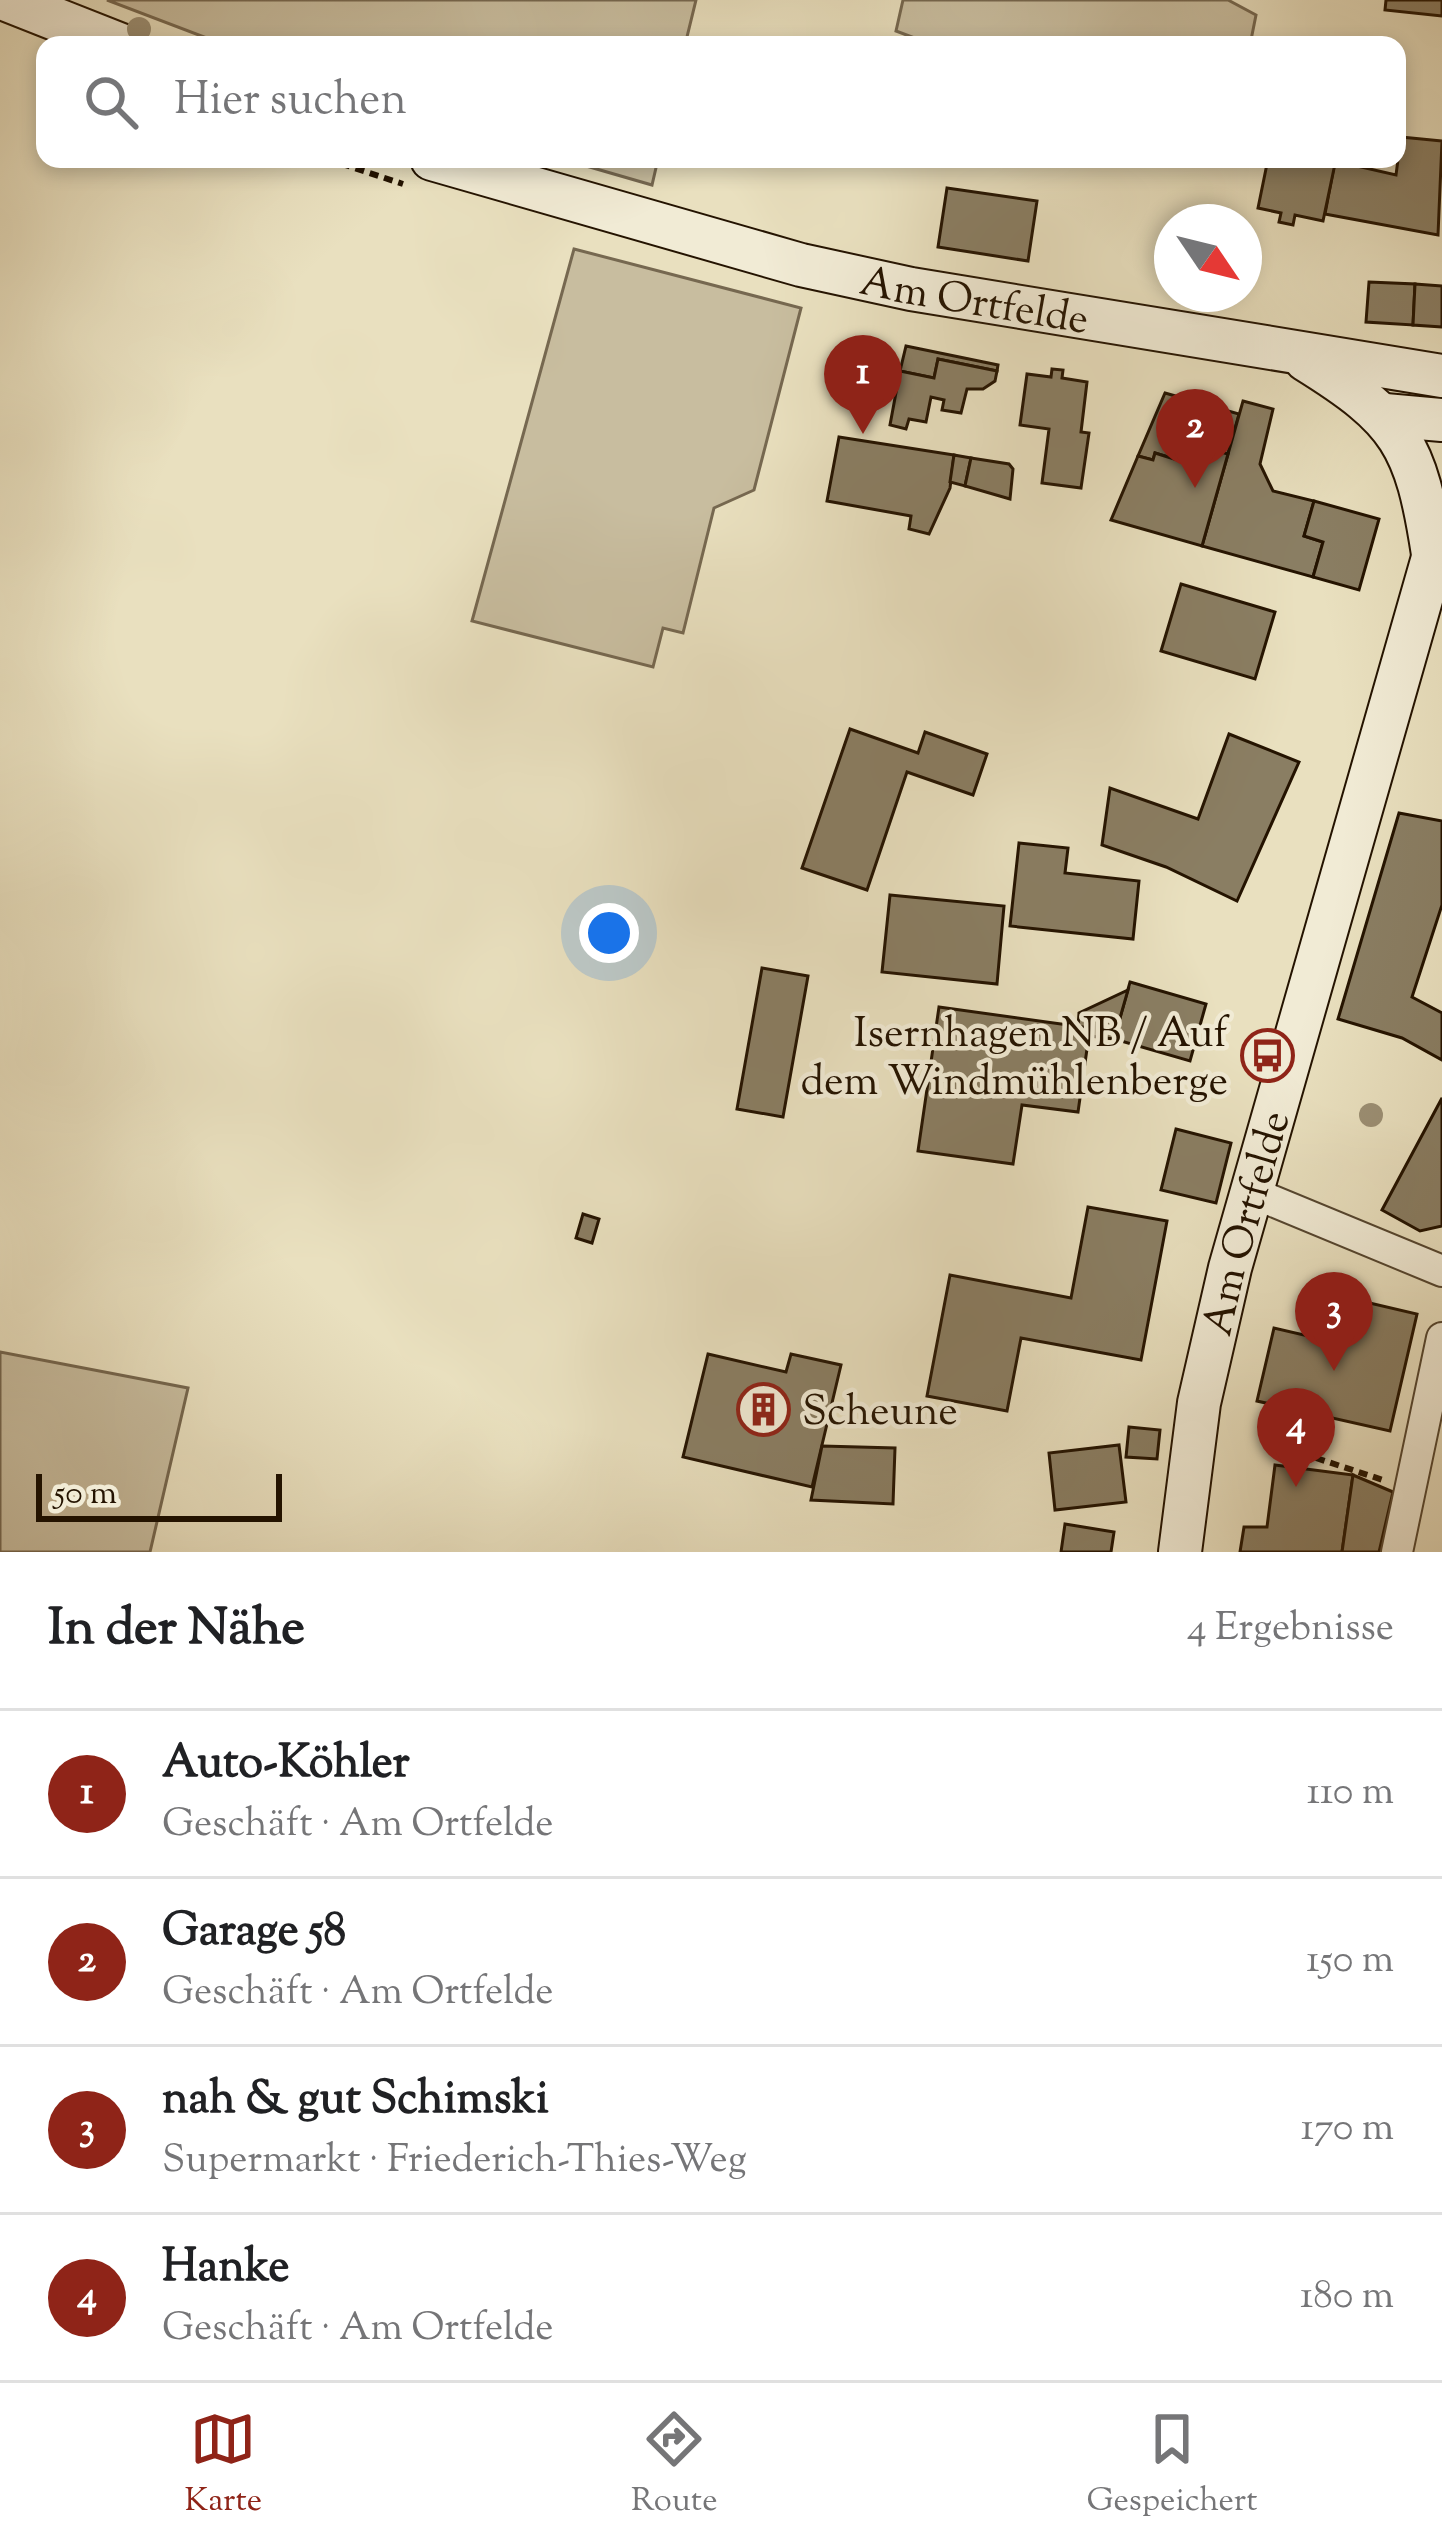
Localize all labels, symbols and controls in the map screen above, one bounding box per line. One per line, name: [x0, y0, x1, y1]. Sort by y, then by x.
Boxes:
search box: [36, 36, 1406, 168]
icon: search: [78, 69, 144, 135]
text: Hier suchen: [174, 70, 407, 135]
north arrow: [1154, 204, 1262, 312]
street label: Am Ortfelde: [854, 254, 1093, 353]
pin: 1: [824, 335, 902, 434]
pin: 2: [1156, 389, 1234, 488]
your location: [579, 903, 639, 963]
place label: Isernhagen NB / Auf dem Windmühlenberge: [801, 1006, 1231, 1114]
bus stop icon: Isernhagen NB / Auf dem Windmühlenberge: [1239, 1027, 1295, 1083]
street label: Am Ortfelde: [1190, 1105, 1308, 1342]
pin: 3: [1295, 1272, 1373, 1371]
building icon: Scheune: [735, 1381, 791, 1437]
place label: Scheune: [802, 1384, 958, 1444]
pin: 4: [1257, 1388, 1335, 1487]
scale bar: [36, 1468, 282, 1521]
text: 50 m: [54, 1471, 117, 1519]
text: In der Nähe: [48, 1594, 305, 1667]
text: 4 Ergebnisse: [1187, 1602, 1394, 1658]
text: Auto-Köhler: [162, 1733, 410, 1798]
text: 1: [80, 1766, 94, 1822]
text: 110 m: [1307, 1766, 1394, 1822]
text: Geschäft · Am Ortfelde: [162, 1798, 553, 1854]
text: Garage 58: [162, 1901, 346, 1966]
text: 2: [78, 1934, 96, 1990]
text: 150 m: [1306, 1934, 1394, 1990]
text: Geschäft · Am Ortfelde: [162, 1966, 553, 2022]
text: nah & gut Schimski: [162, 2069, 549, 2134]
text: 3: [79, 2102, 95, 2158]
text: 170 m: [1301, 2102, 1394, 2158]
text: Supermarkt · Friederich-Thies-Weg: [162, 2134, 747, 2190]
text: Hanke: [162, 2237, 290, 2302]
text: 4: [77, 2270, 97, 2326]
text: 180 m: [1300, 2270, 1394, 2326]
text: Geschäft · Am Ortfelde: [162, 2302, 553, 2358]
tab: Karte: [184, 2406, 262, 2526]
tab: Route: [631, 2406, 718, 2526]
tab: Gespeichert: [1086, 2406, 1258, 2526]

